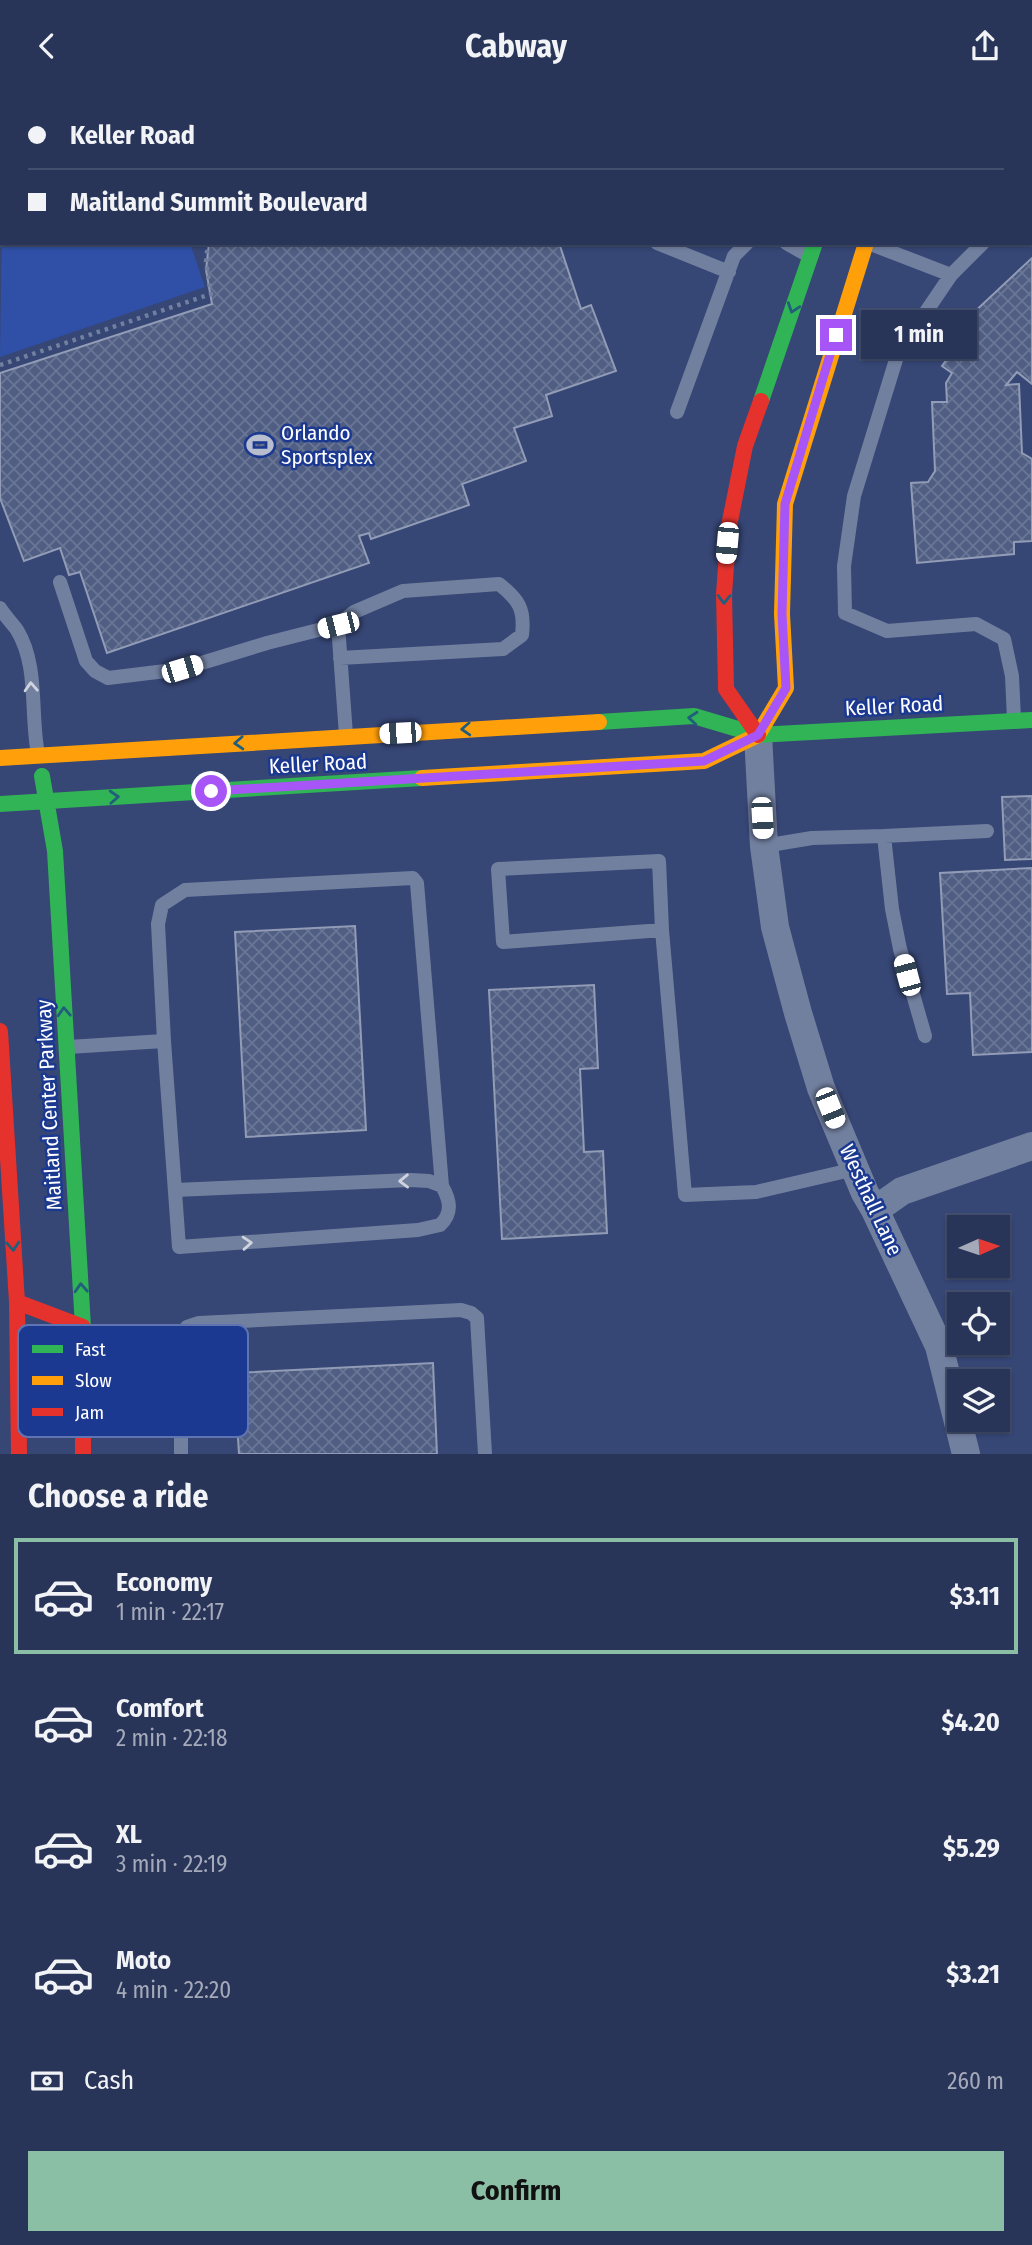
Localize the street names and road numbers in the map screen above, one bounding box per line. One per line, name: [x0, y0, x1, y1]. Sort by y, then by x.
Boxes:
street label: Keller Road: [844, 690, 944, 722]
street label: Keller Road: [268, 748, 368, 780]
street label: Maitland Center Parkway: [30, 998, 68, 1211]
street label: Westhall Lane: [834, 1140, 908, 1260]

